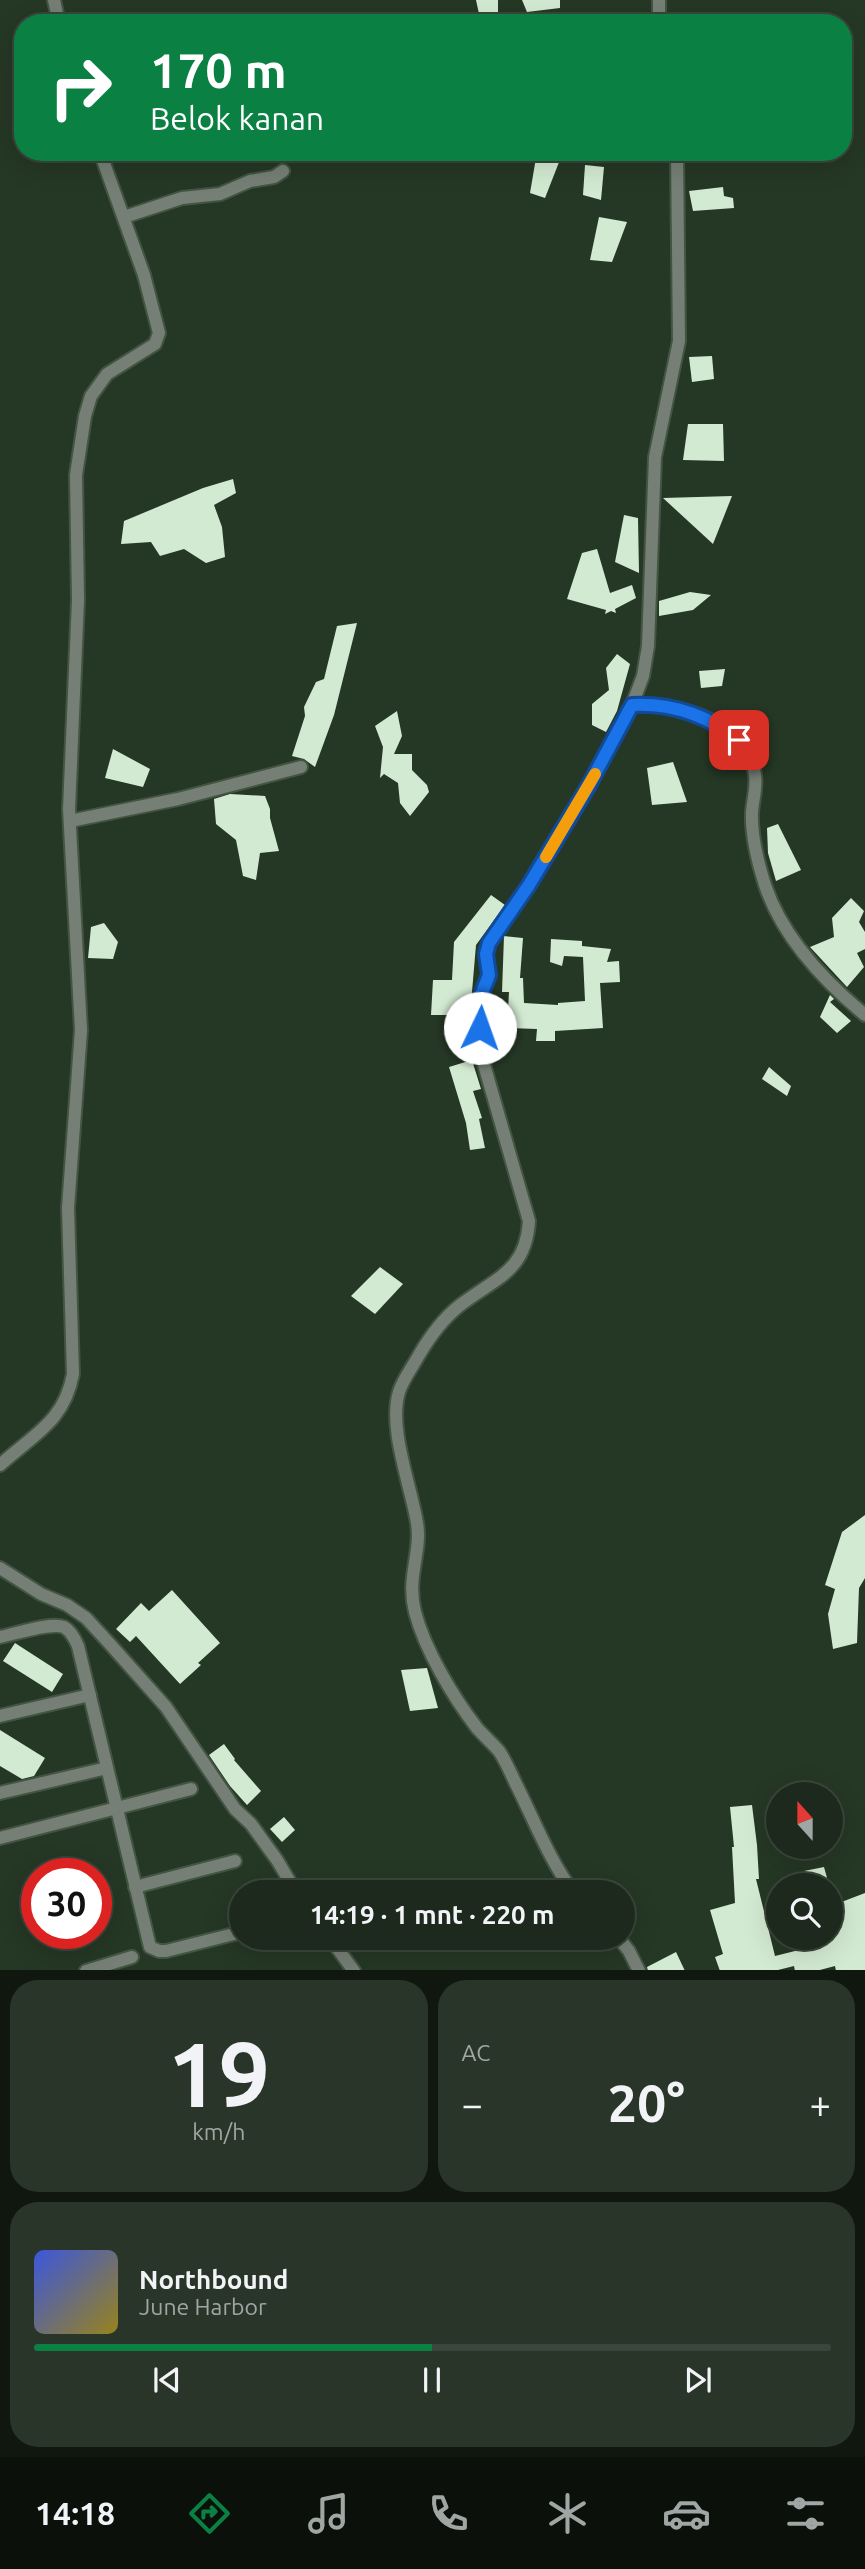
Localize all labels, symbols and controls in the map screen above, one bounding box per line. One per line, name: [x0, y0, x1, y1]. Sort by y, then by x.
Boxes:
icon: right: [35, 42, 126, 133]
text: 170 m: [150, 42, 287, 97]
text: Belok kanan: [150, 100, 324, 136]
pin: [709, 710, 769, 770]
icon: arrive: [720, 721, 758, 759]
position arrow: [443, 991, 517, 1065]
north arrow: [766, 1782, 844, 1858]
map controls: [766, 1782, 843, 1950]
speed limit sign: 30: [21, 1858, 112, 1949]
button: search: [766, 1873, 843, 1950]
text: 14:19 · 1 mnt · 220 m: [310, 1900, 554, 1929]
text: 19: [167, 2022, 270, 2124]
text: AC: [462, 2040, 490, 2065]
text: 20°: [608, 2074, 685, 2132]
text: −: [462, 2083, 483, 2125]
text: +: [810, 2083, 831, 2125]
text: km/h: [192, 2119, 245, 2144]
text: Northbound: [139, 2265, 288, 2294]
text: June Harbor: [139, 2294, 267, 2319]
icon: previous: [148, 2361, 186, 2399]
icon: pause: [413, 2361, 451, 2399]
icon: next: [679, 2361, 717, 2399]
icon: directions: [185, 2489, 234, 2538]
icon: music: [304, 2489, 353, 2538]
icon: phone: [424, 2489, 473, 2538]
icon: climate: [543, 2489, 592, 2538]
icon: car: [662, 2489, 711, 2538]
icon: filters: [781, 2489, 830, 2538]
text: 14:18: [35, 2495, 115, 2531]

